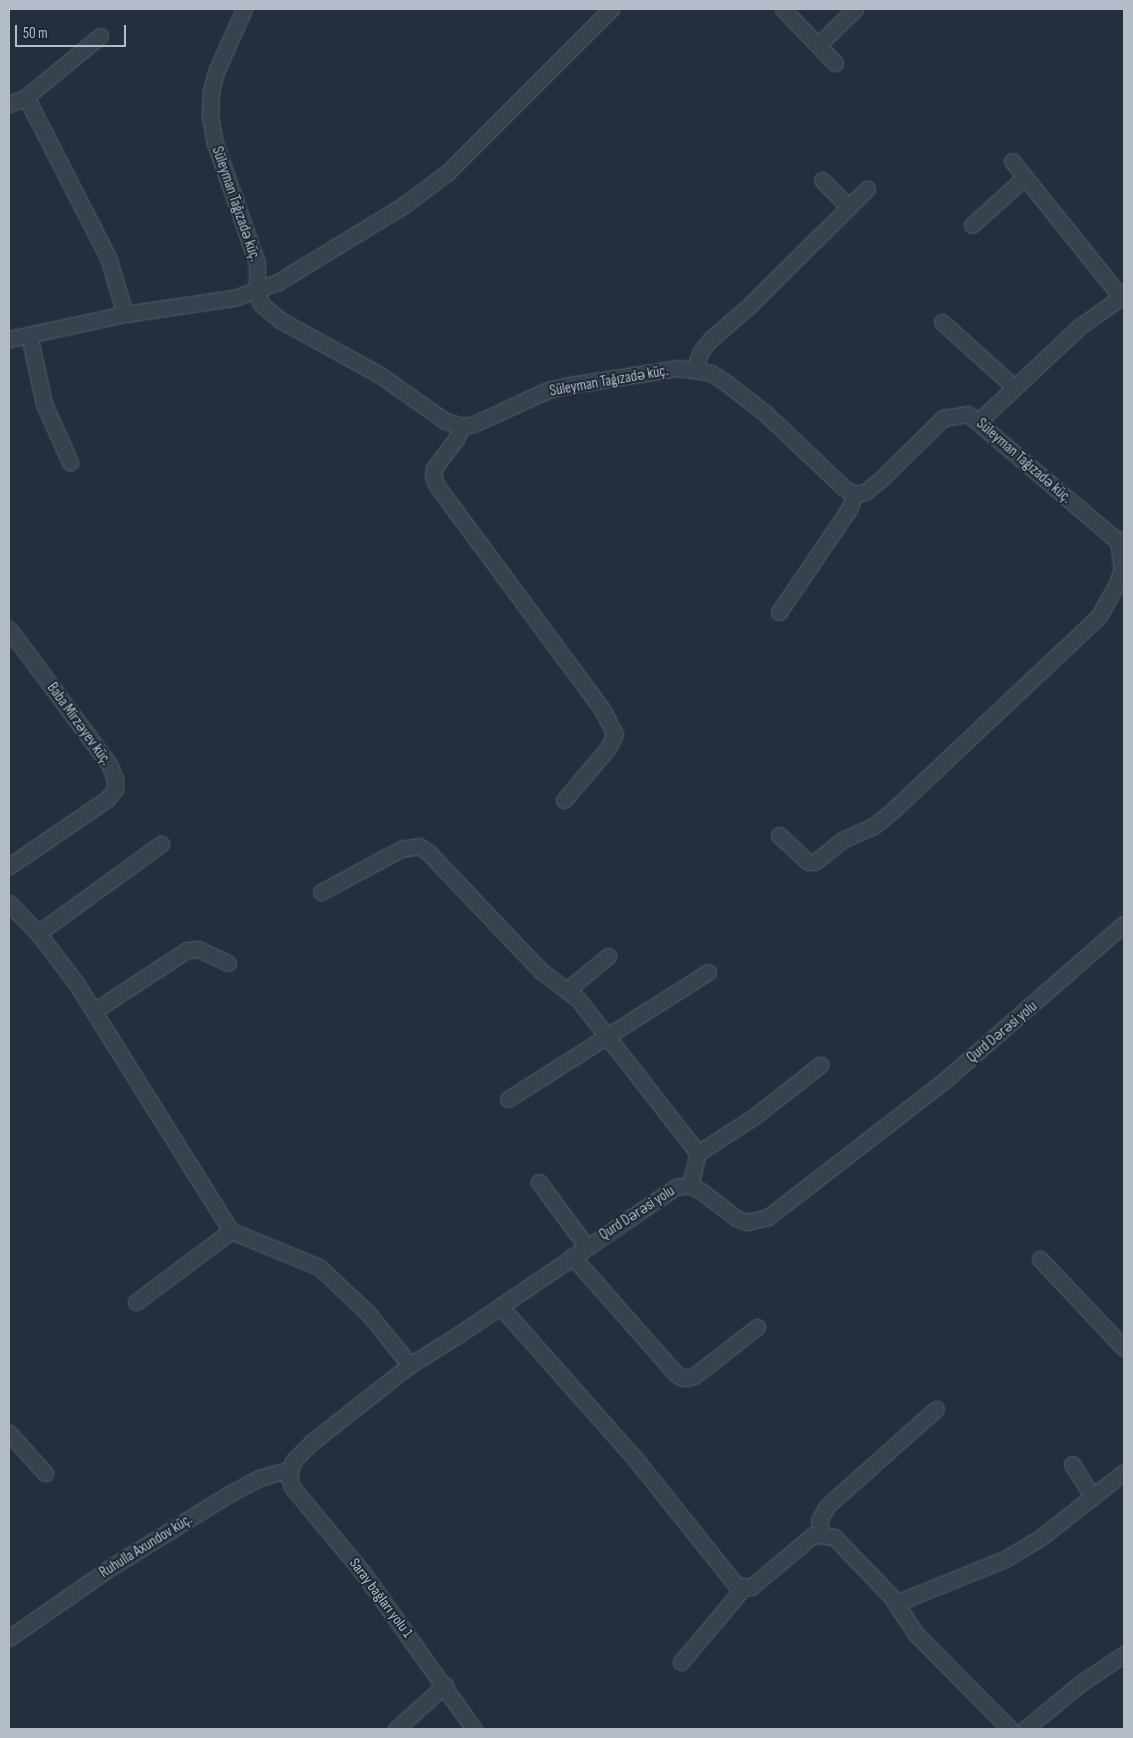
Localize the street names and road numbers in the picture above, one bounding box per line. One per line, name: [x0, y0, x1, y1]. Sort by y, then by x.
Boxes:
street label: Süleyman Tağızadə küç.: [208, 144, 264, 264]
street label: Süleyman Tağızadə küç.: [548, 362, 670, 400]
street label: Süleyman Tağızadə küç.: [973, 415, 1075, 507]
street label: Baba Mirzəyev küç.: [43, 679, 115, 769]
street label: Qurd Dərəsi yolu: [963, 997, 1041, 1067]
street label: Qurd Dərəsi yolu: [596, 1182, 678, 1244]
street label: Ruhulla Axundov küç.: [96, 1510, 196, 1582]
street label: Saray bağları yolu 1: [345, 1555, 417, 1641]

